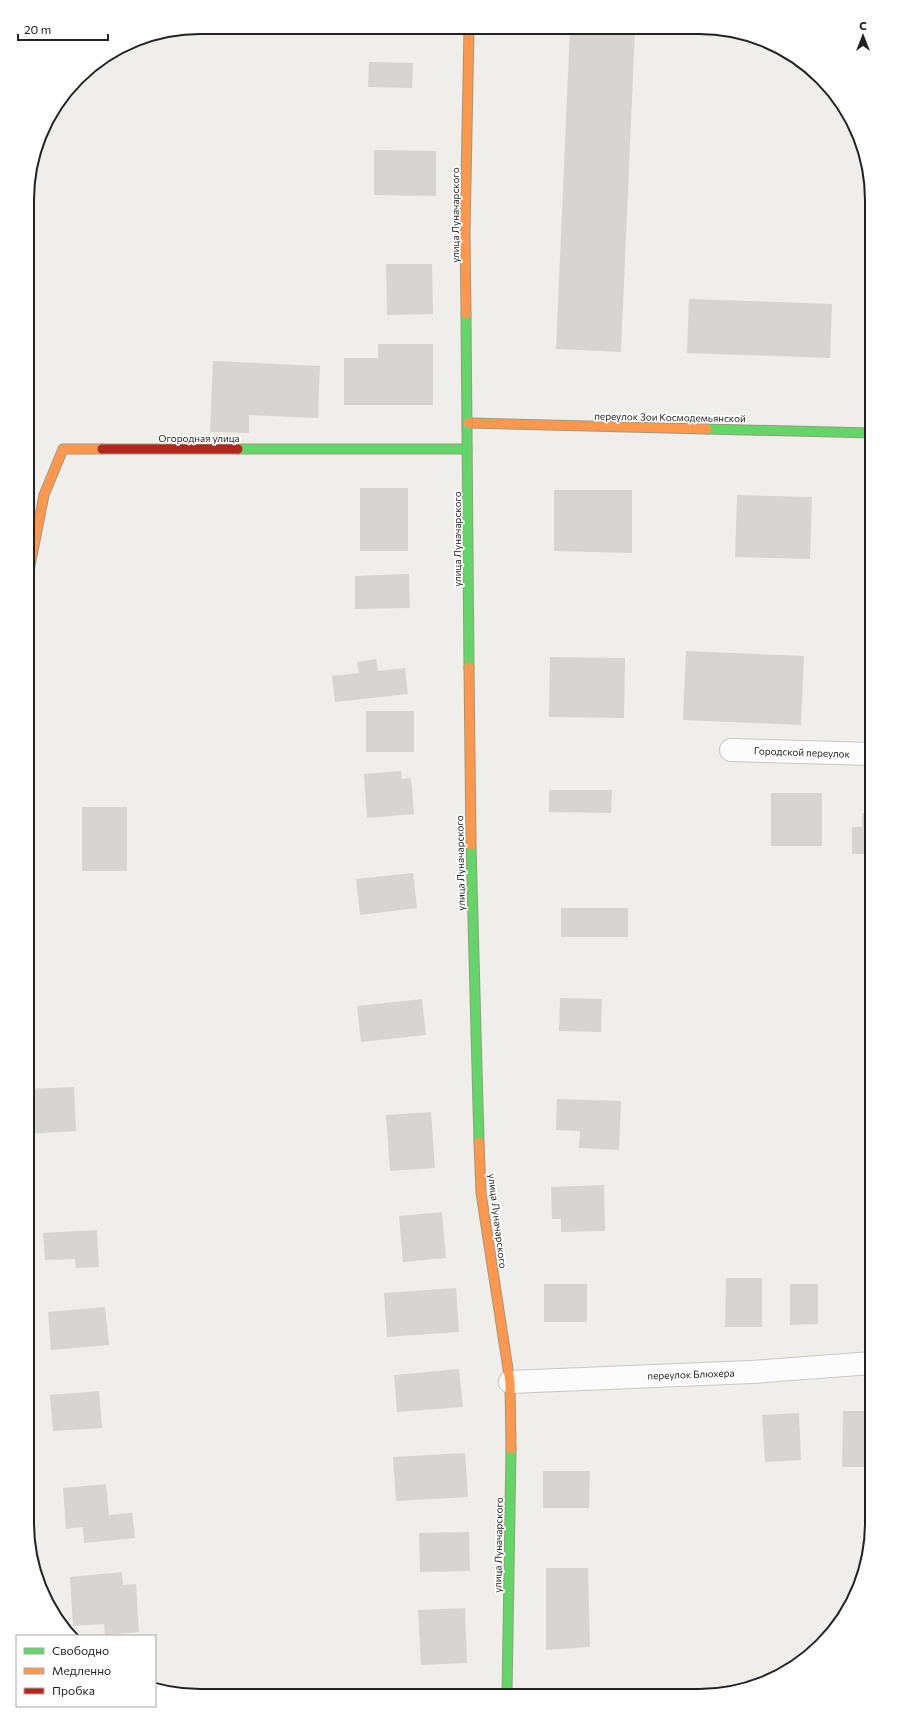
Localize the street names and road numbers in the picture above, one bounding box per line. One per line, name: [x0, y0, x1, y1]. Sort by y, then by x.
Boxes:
street label: улица Луначарского: [449, 167, 461, 263]
street label: переулок Зои Космодемьянской: [594, 410, 746, 424]
street label: Огородная улица: [158, 432, 240, 444]
street label: улица Луначарского: [451, 491, 463, 587]
street label: Городской переулок: [754, 744, 851, 760]
street label: улица Луначарского: [453, 815, 467, 911]
street label: улица Луначарского: [486, 1173, 510, 1269]
street label: переулок Блюхера: [647, 1366, 735, 1382]
street label: улица Луначарского: [491, 1497, 505, 1593]

